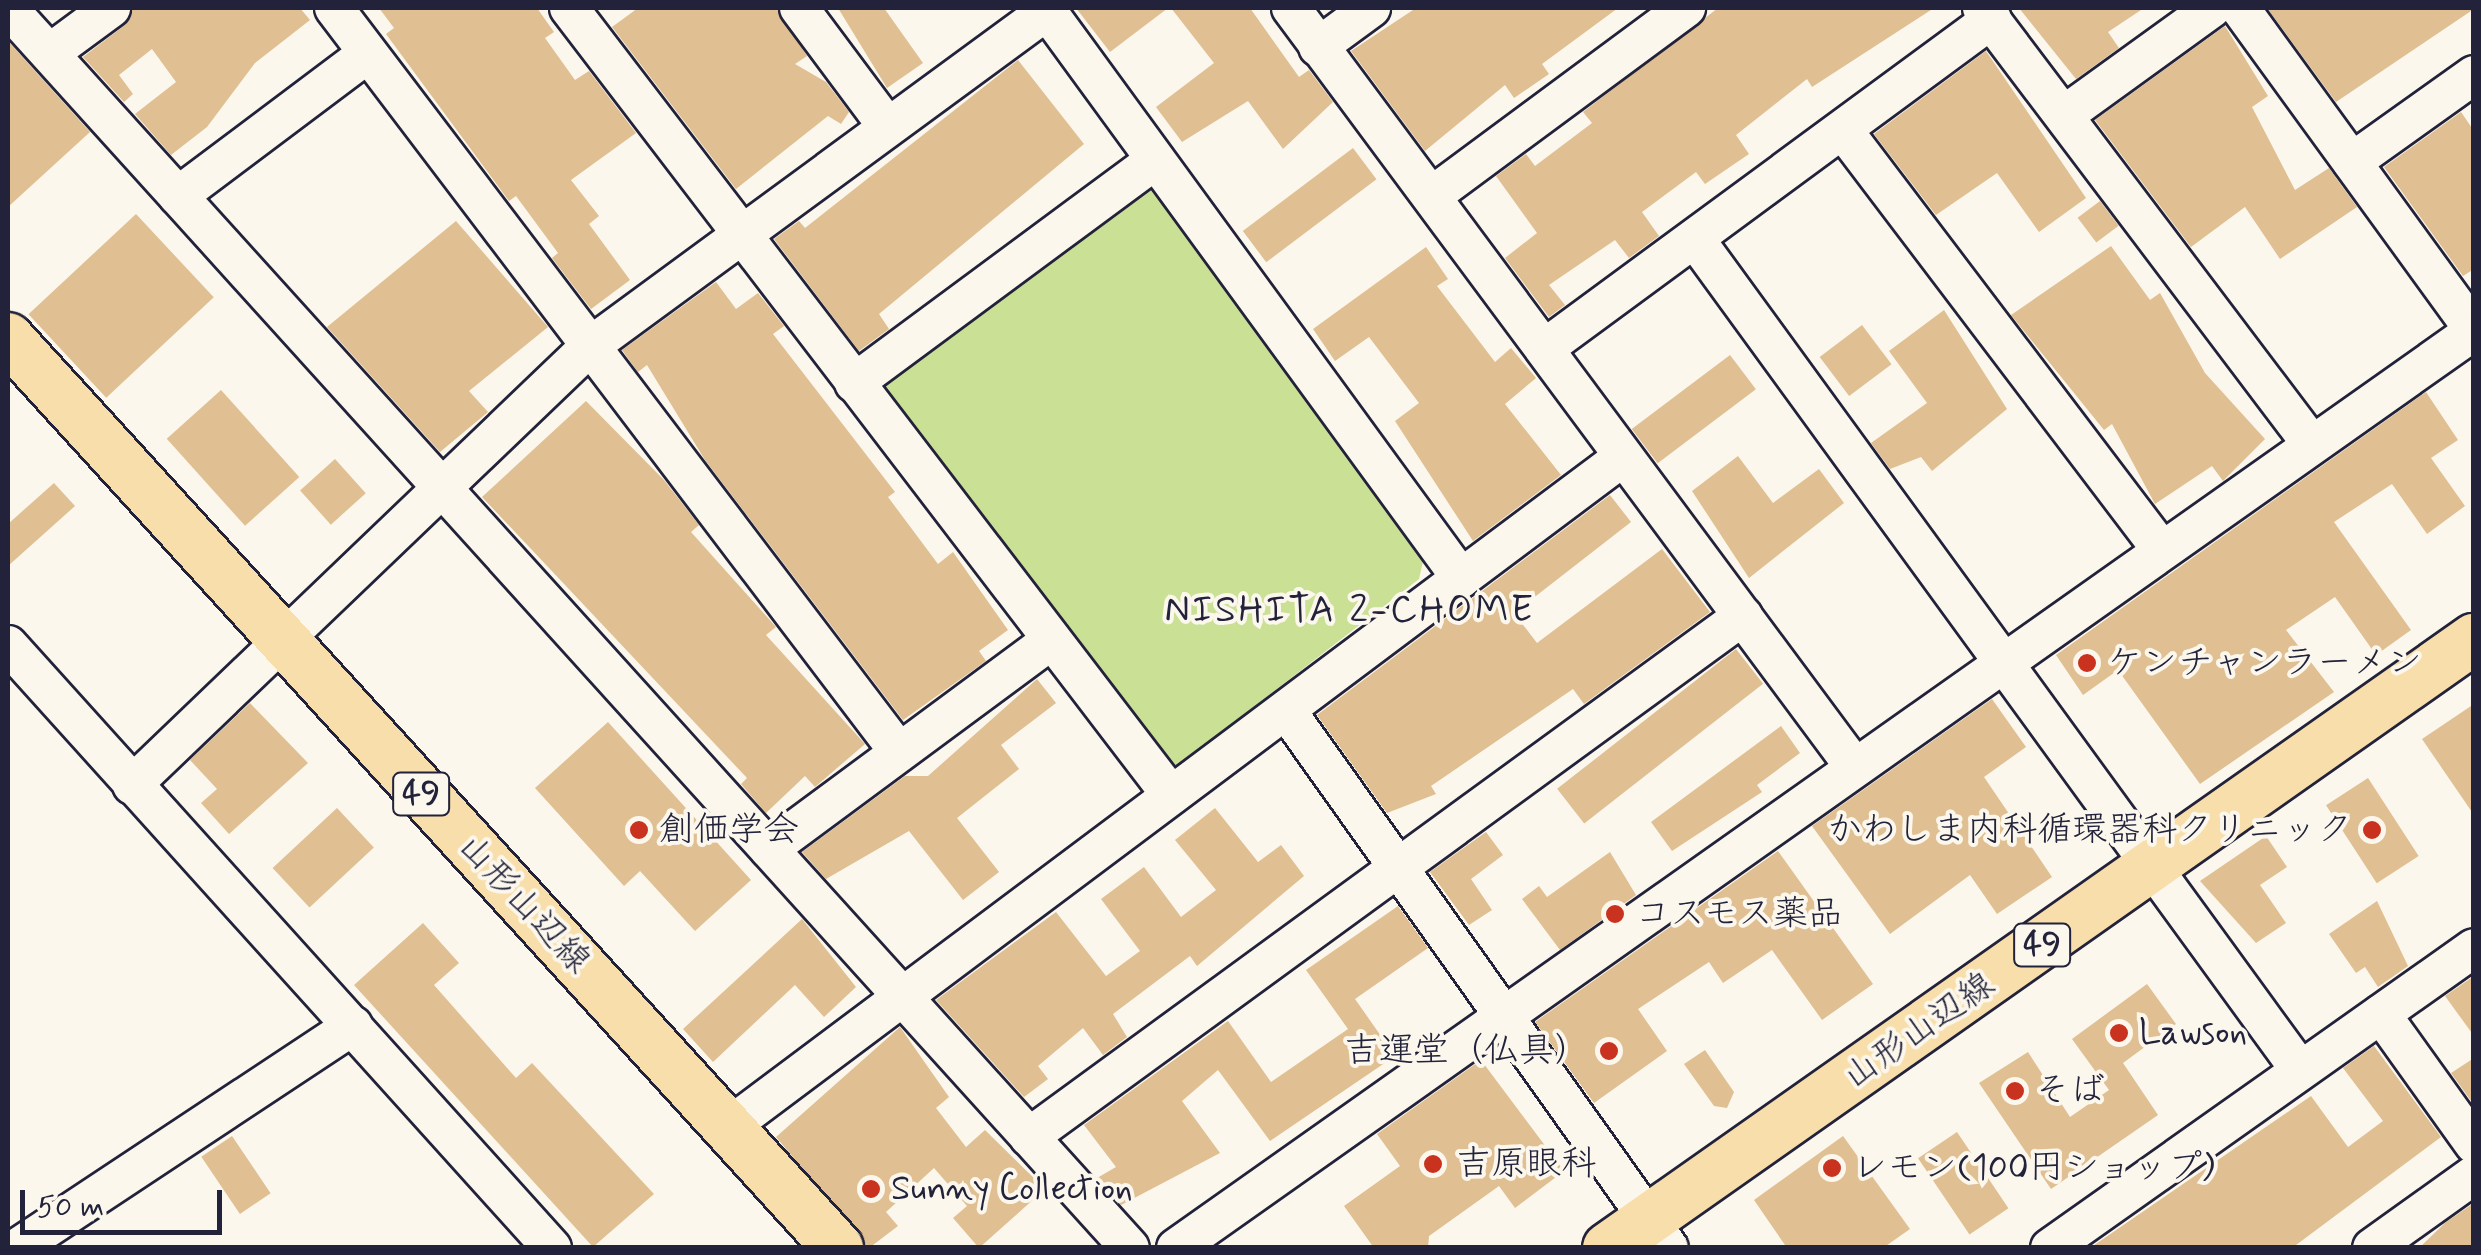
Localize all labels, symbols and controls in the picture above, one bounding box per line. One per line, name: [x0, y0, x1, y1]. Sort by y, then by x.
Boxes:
district label: NISHITA 2-CHOME: [1165, 588, 1535, 634]
place label: ケンチャンラーメン: [2107, 642, 2422, 684]
marker: ケンチャンラーメン: [2076, 652, 2098, 674]
road number: 49: [391, 767, 451, 821]
place label: 創価学会: [659, 809, 799, 851]
place label: かわしま内科循環器科クリニック: [1827, 809, 2352, 851]
marker: 創価学会: [628, 819, 650, 841]
marker: かわしま内科循環器科クリニック: [2361, 819, 2383, 841]
street label: 山形山辺線: [449, 826, 599, 982]
place label: コスモス薬品: [1635, 893, 1845, 935]
marker: コスモス薬品: [1604, 903, 1626, 925]
road number: 49: [2012, 918, 2072, 972]
street label: 山形山辺線: [1835, 964, 2003, 1098]
place label: Lawson: [2139, 1012, 2247, 1054]
marker: Lawson: [2108, 1022, 2130, 1044]
place label: 吉運堂（仏具）: [1344, 1030, 1589, 1072]
marker: 吉運堂（仏具）: [1598, 1040, 1620, 1062]
place label: そば: [2035, 1070, 2105, 1112]
marker: そば: [2004, 1080, 2026, 1102]
place label: 吉原眼科: [1456, 1143, 1596, 1185]
place label: レモン(100円ショップ): [1852, 1147, 2216, 1189]
marker: 吉原眼科: [1420, 1151, 1446, 1177]
marker: レモン(100円ショップ): [1821, 1157, 1843, 1179]
place label: Sunny Collection: [891, 1168, 1137, 1210]
scale bar: [25, 1170, 228, 1232]
marker: Sunny Collection: [860, 1178, 882, 1200]
text: 50 m: [37, 1188, 104, 1227]

